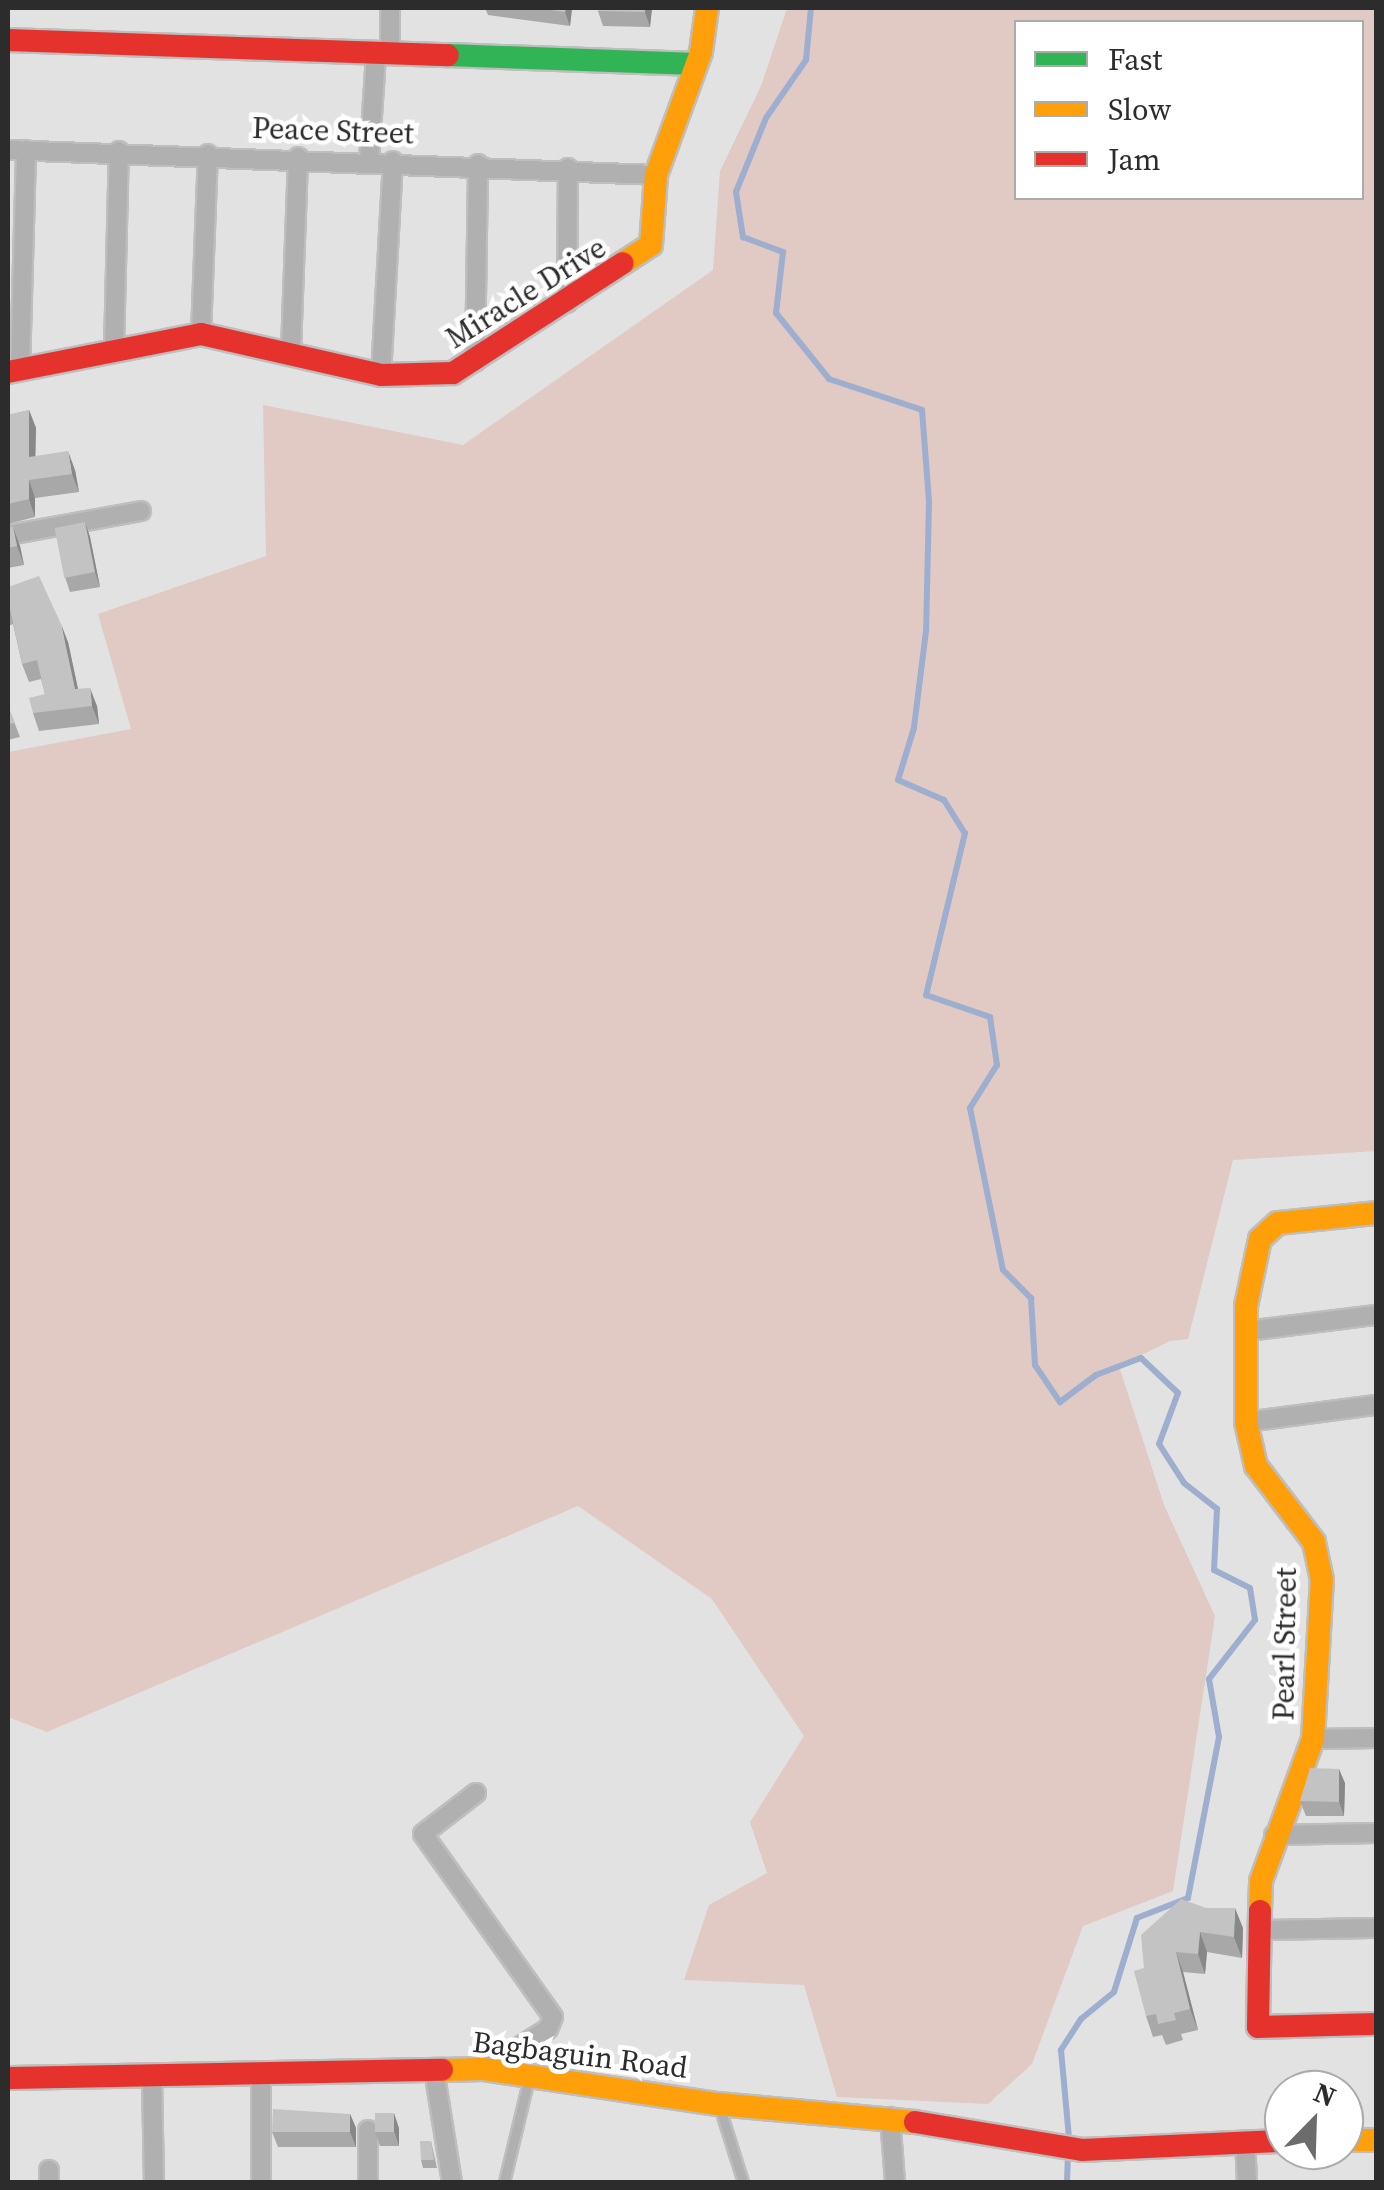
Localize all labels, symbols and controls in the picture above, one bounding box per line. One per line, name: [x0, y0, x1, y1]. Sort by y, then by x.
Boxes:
legend: [1014, 20, 1364, 200]
text: Fast: [1108, 39, 1162, 80]
text: Slow: [1108, 89, 1171, 130]
street label: Peace Street: [252, 110, 414, 152]
text: Jam: [1108, 139, 1161, 180]
street label: Miracle Drive: [440, 230, 612, 356]
street label: Pearl Street: [1266, 1567, 1304, 1721]
street label: Bagbaguin Road: [470, 2024, 690, 2086]
north arrow: [1264, 2070, 1364, 2170]
text: N: [1308, 2073, 1342, 2116]

